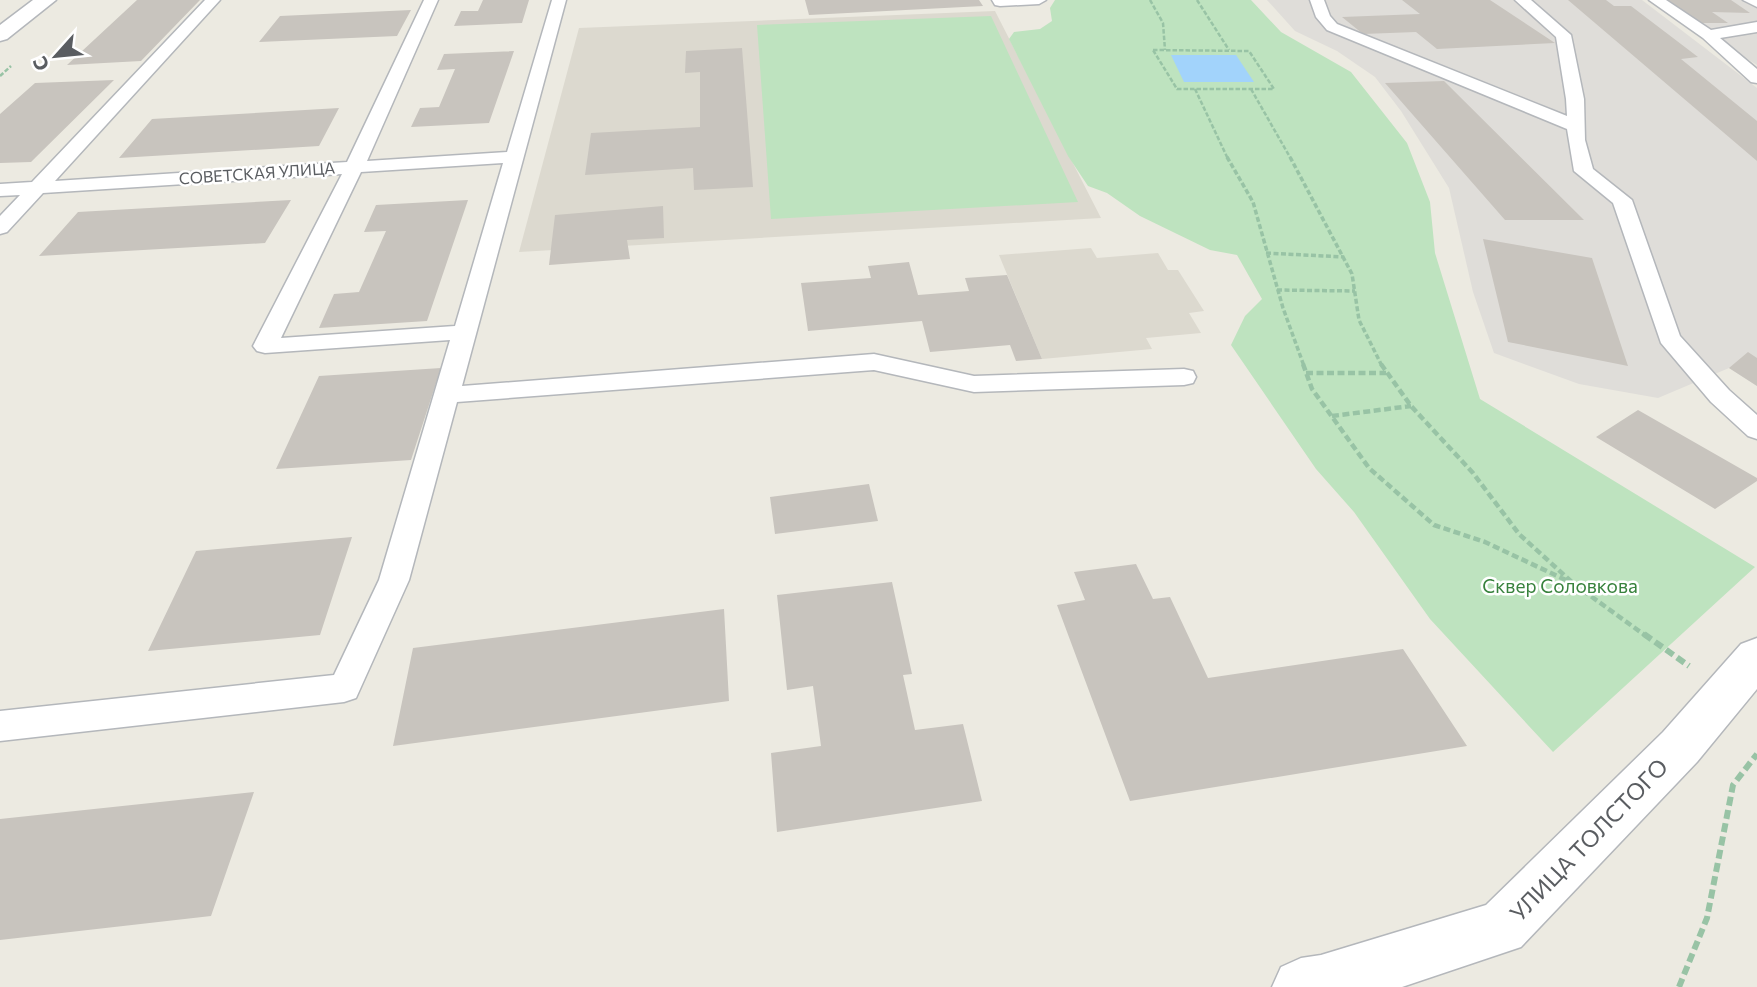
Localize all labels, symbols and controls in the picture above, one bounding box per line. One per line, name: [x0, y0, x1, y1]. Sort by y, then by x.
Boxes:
north arrow: [21, 21, 91, 91]
text: С: [27, 53, 54, 75]
street label: СОВЕТСКАЯ УЛИЦА: [178, 158, 336, 187]
park label: Сквер Соловкова: [1482, 574, 1638, 597]
street label: УЛИЦА ТОЛСТОГО: [1503, 752, 1673, 926]

